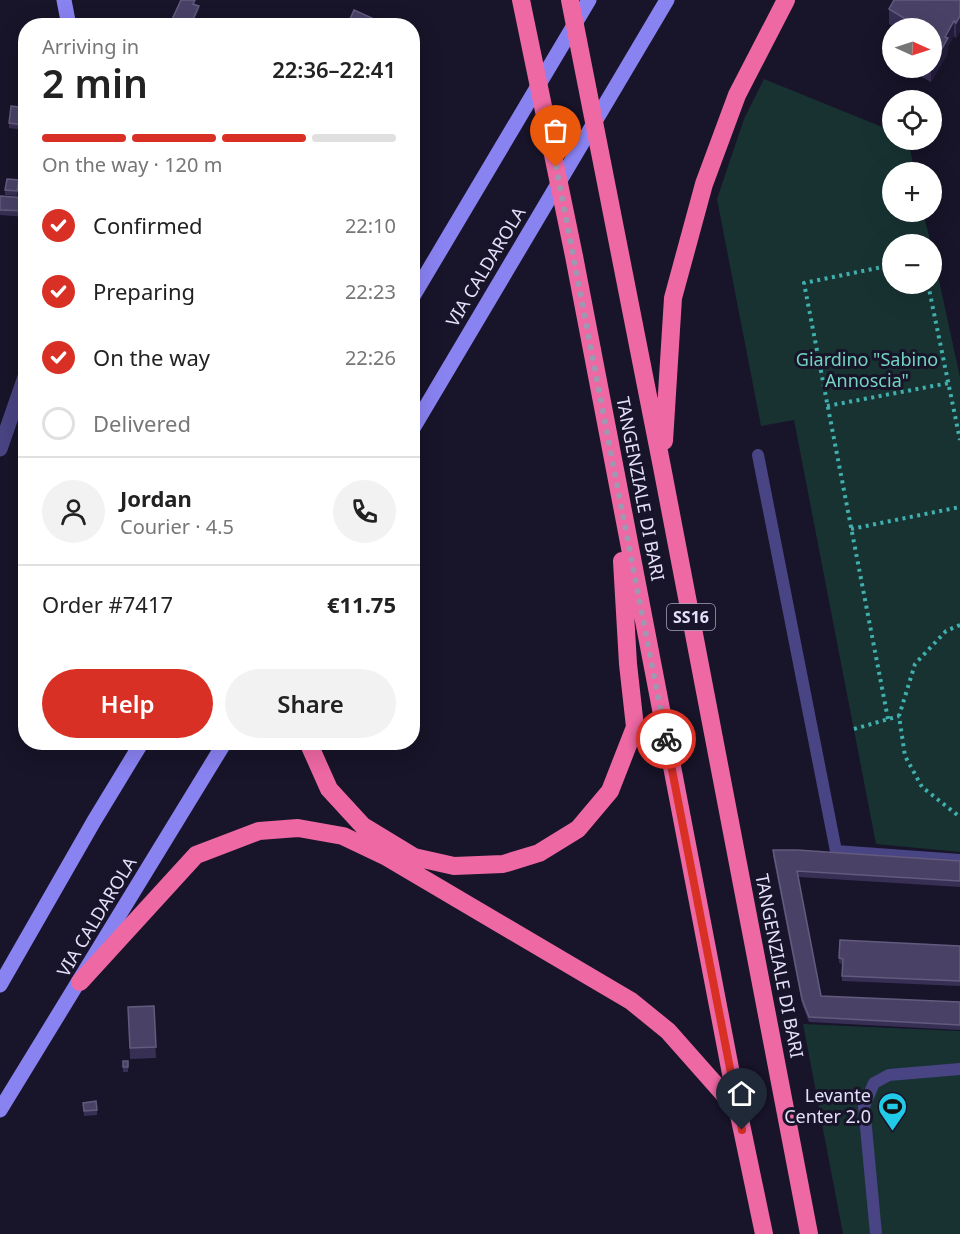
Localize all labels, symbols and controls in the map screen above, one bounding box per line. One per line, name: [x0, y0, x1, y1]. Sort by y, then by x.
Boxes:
north arrow: [882, 18, 942, 78]
map controls: [882, 18, 942, 294]
text: Arriving in: [42, 33, 139, 60]
text: 22:36–22:41: [272, 54, 396, 84]
text: 2 min: [42, 56, 148, 109]
button: locate: [882, 90, 942, 150]
pin: [530, 105, 581, 167]
icon: bag: [539, 114, 572, 147]
text: On the way · 120 m: [42, 151, 222, 178]
button: +: [882, 162, 942, 222]
street label: VIA CALDAROLA: [440, 202, 531, 331]
icon: check: [42, 209, 75, 242]
text: Confirmed: [93, 210, 203, 240]
text: 22:10: [345, 212, 396, 239]
button: −: [882, 234, 942, 294]
icon: check: [42, 275, 75, 308]
text: Preparing: [93, 276, 195, 306]
text: 22:23: [345, 278, 396, 305]
icon: check: [42, 341, 75, 374]
text: On the way: [93, 342, 210, 372]
text: 22:26: [345, 344, 396, 371]
park label: Giardino "Sabino Annoscia": [796, 347, 938, 392]
street label: TANGENZIALE DI BARI: [611, 395, 671, 583]
text: Delivered: [93, 408, 191, 438]
button: person: [42, 480, 105, 543]
button: phone: [333, 480, 396, 543]
text: Jordan: [120, 483, 192, 513]
text: Courier · 4.5: [120, 513, 234, 540]
text: Order #7417: [42, 589, 173, 619]
text: €11.75: [327, 589, 396, 619]
road number: SS16: [667, 604, 715, 630]
button: Help: [42, 669, 213, 738]
button: Share: [225, 669, 396, 738]
courier: [636, 709, 696, 769]
icon: bike: [650, 723, 683, 756]
street label: VIA CALDAROLA: [51, 852, 142, 981]
street label: TANGENZIALE DI BARI: [750, 872, 810, 1060]
pin: [716, 1068, 767, 1130]
icon: home: [725, 1077, 758, 1110]
place label: Levante Center 2.0: [784, 1083, 871, 1128]
sports icon: Levante Center 2.0: [876, 1090, 908, 1132]

